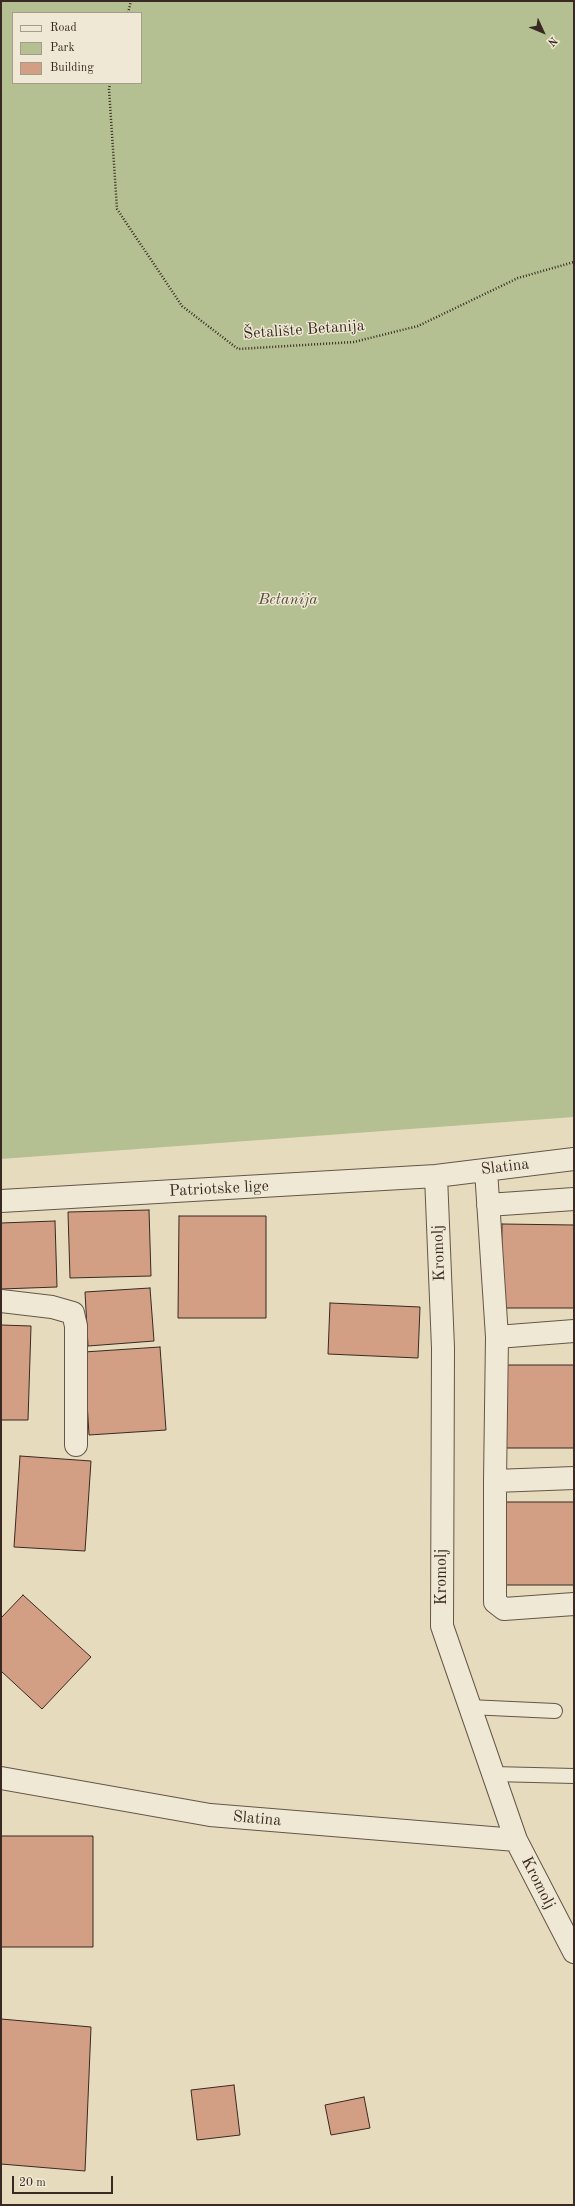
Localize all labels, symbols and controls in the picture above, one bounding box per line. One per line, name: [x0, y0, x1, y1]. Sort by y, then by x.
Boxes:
legend: [12, 12, 142, 84]
north arrow: [523, 12, 563, 52]
text: Road: [50, 22, 77, 34]
text: N: [545, 34, 559, 48]
text: Park: [50, 42, 75, 54]
text: Building: [50, 62, 94, 74]
street label: Šetalište Betanija: [243, 316, 365, 344]
park label: Betanija: [258, 590, 318, 610]
street label: Slatina: [480, 1155, 530, 1179]
street label: Patriotske lige: [169, 1177, 269, 1201]
street label: Kromolj: [428, 1224, 450, 1282]
street label: Kromolj: [432, 1549, 452, 1605]
street label: Slatina: [232, 1807, 282, 1831]
street label: Kromolj: [517, 1853, 559, 1913]
scale bar: [14, 2168, 115, 2194]
text: 20 m: [19, 2177, 46, 2189]

